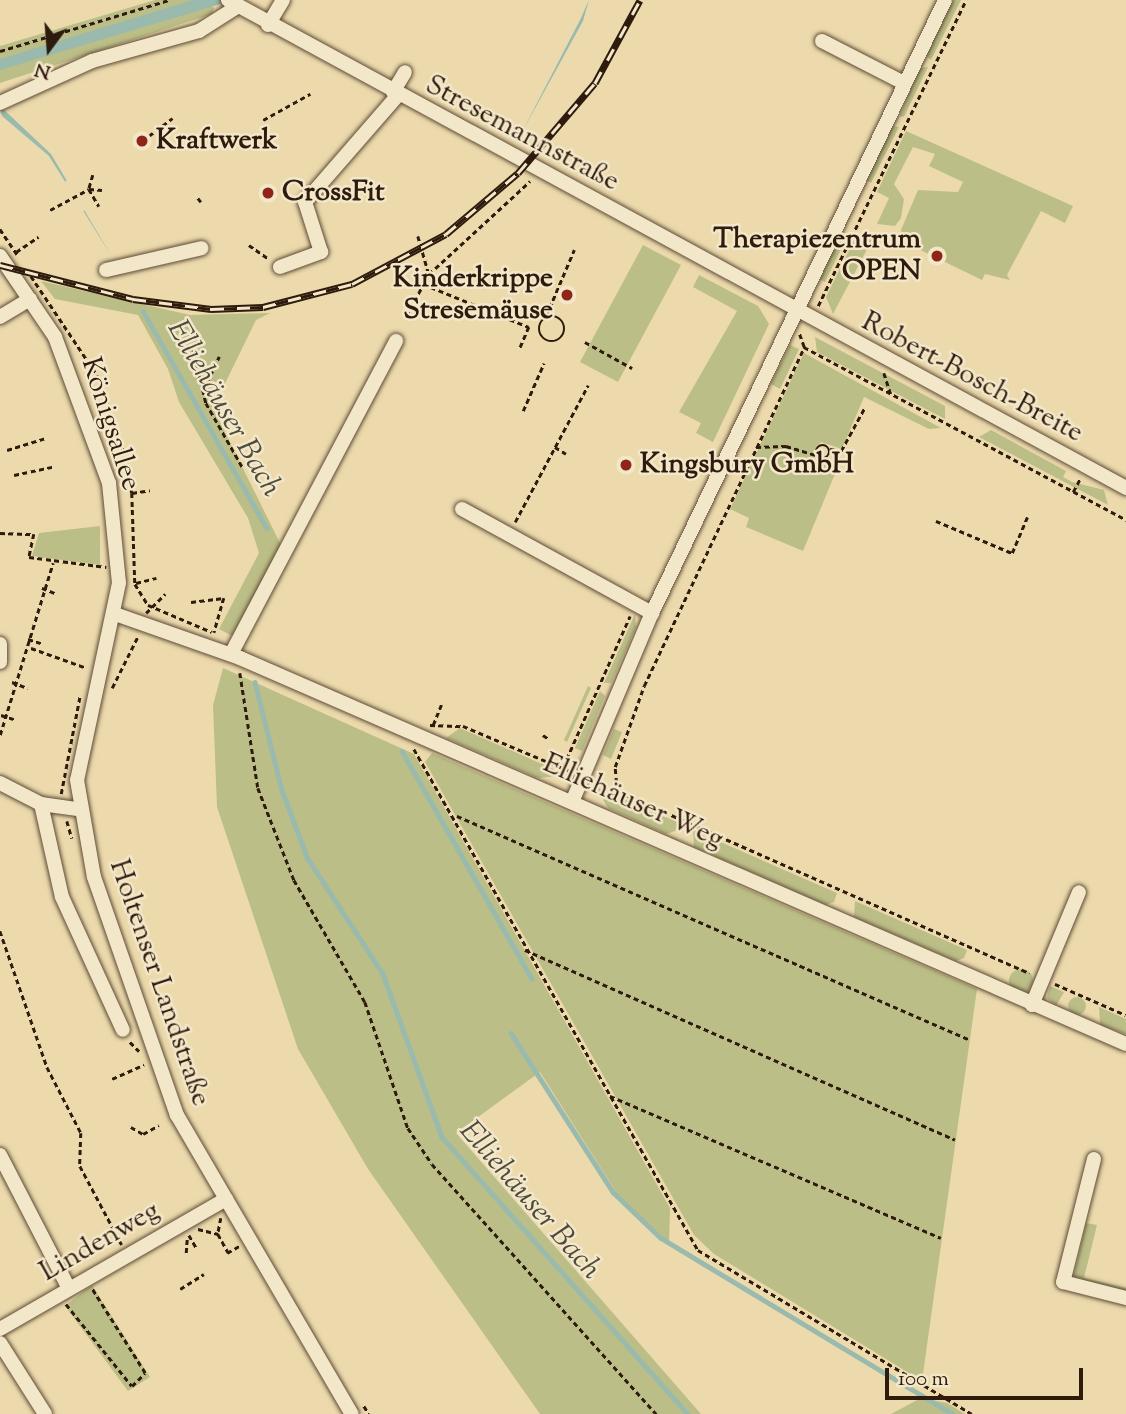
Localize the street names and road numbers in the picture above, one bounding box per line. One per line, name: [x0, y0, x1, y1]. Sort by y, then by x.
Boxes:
street label: Stresemannstraße: [419, 69, 625, 199]
street label: Robert-Bosch-Breite: [855, 305, 1089, 451]
street label: Königsallee: [73, 353, 147, 495]
street label: Elliehäuser Weg: [538, 747, 728, 857]
street label: Holtenser Landstraße: [101, 855, 217, 1111]
street label: Lindenweg: [34, 1194, 166, 1290]

